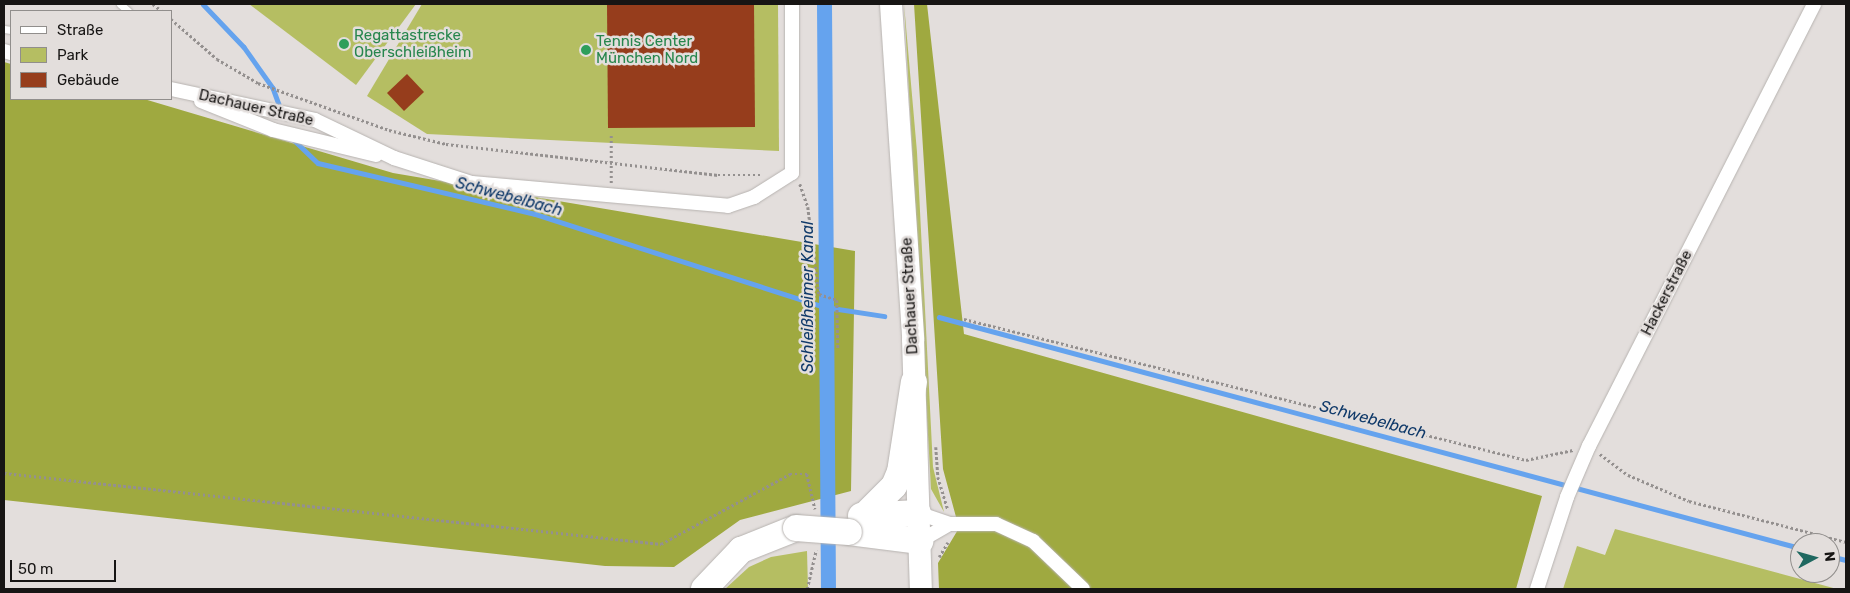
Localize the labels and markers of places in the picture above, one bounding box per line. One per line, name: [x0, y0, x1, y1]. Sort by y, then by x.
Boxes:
place label: Regattastrecke Oberschleißheim: [354, 26, 471, 61]
place label: Tennis Center München Nord: [596, 32, 698, 67]
marker: Regattastrecke Oberschleißheim: [338, 38, 350, 50]
marker: Tennis Center München Nord: [580, 44, 592, 56]

